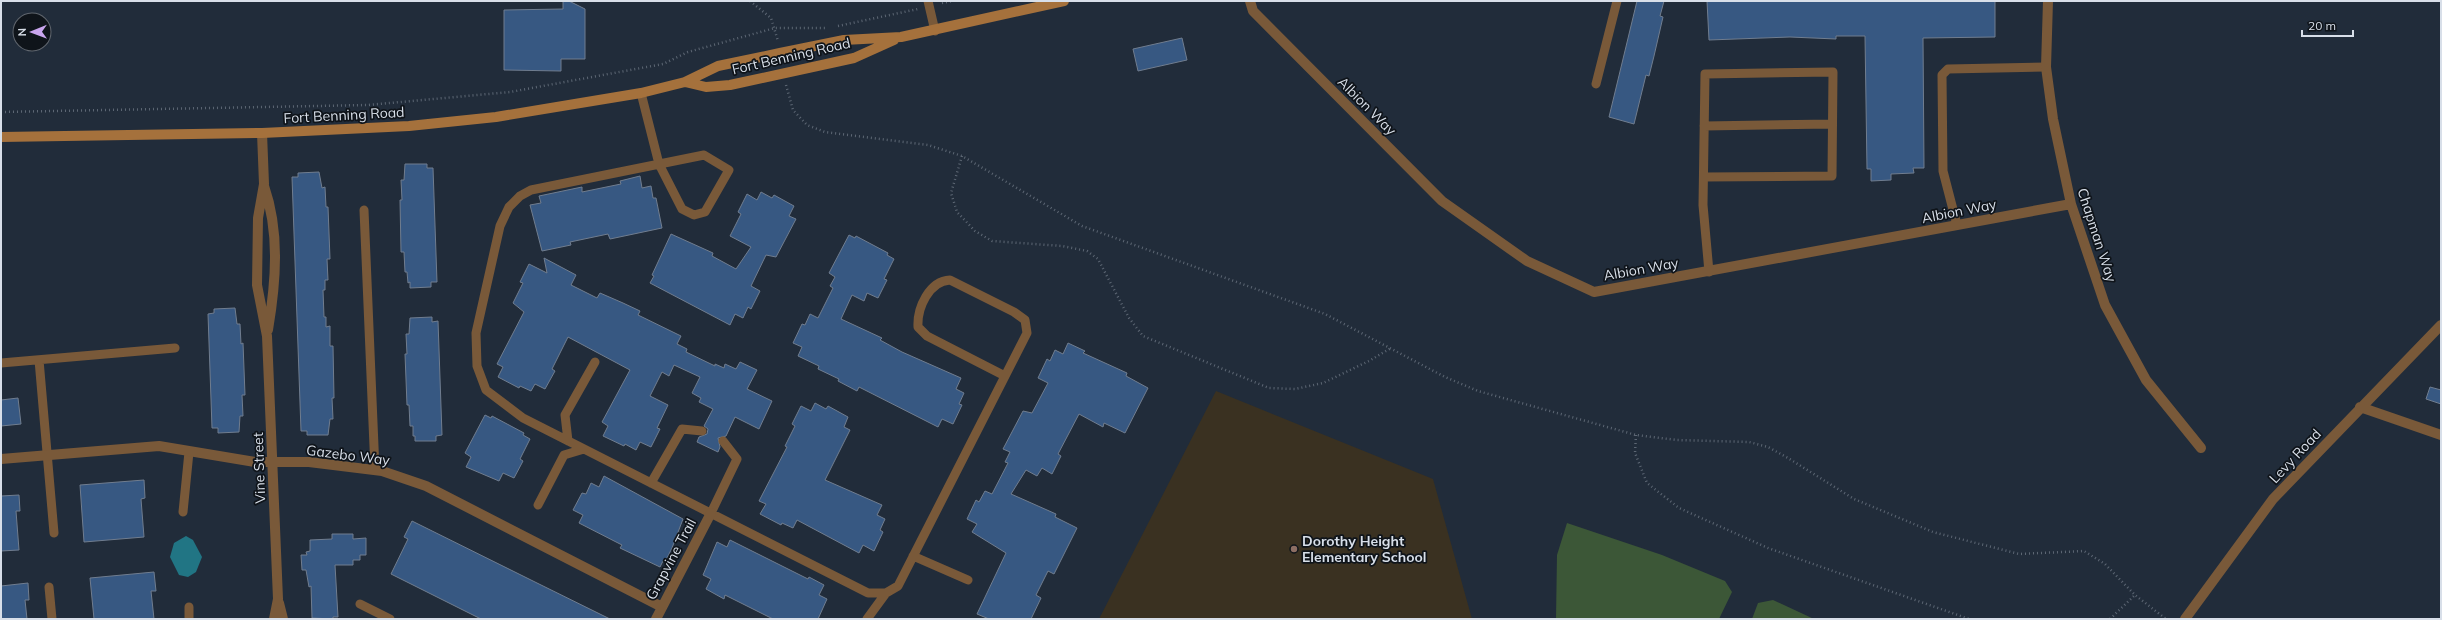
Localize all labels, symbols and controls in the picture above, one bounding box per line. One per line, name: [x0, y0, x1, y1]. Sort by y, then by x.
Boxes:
north arrow: [12, 12, 52, 52]
scale bar: [2302, 12, 2353, 38]
text: 20 m: [2308, 18, 2336, 33]
text: N: [15, 28, 29, 36]
street label: Fort Benning Road: [730, 34, 852, 78]
street label: Albion Way: [1334, 73, 1401, 140]
street label: Fort Benning Road: [283, 103, 405, 127]
street label: Chapman Way: [2073, 186, 2121, 285]
street label: Albion Way: [1920, 195, 1998, 227]
street label: Albion Way: [1602, 253, 1680, 284]
street label: Levy Road: [2265, 425, 2325, 487]
street label: Vine Street: [249, 432, 269, 504]
street label: Gazebo Way: [305, 441, 391, 469]
street label: Grapvine Trail: [642, 515, 700, 603]
place label: Dorothy Height Elementary School: [1302, 532, 1426, 566]
marker: Dorothy Height Elementary School: [1289, 544, 1299, 554]

